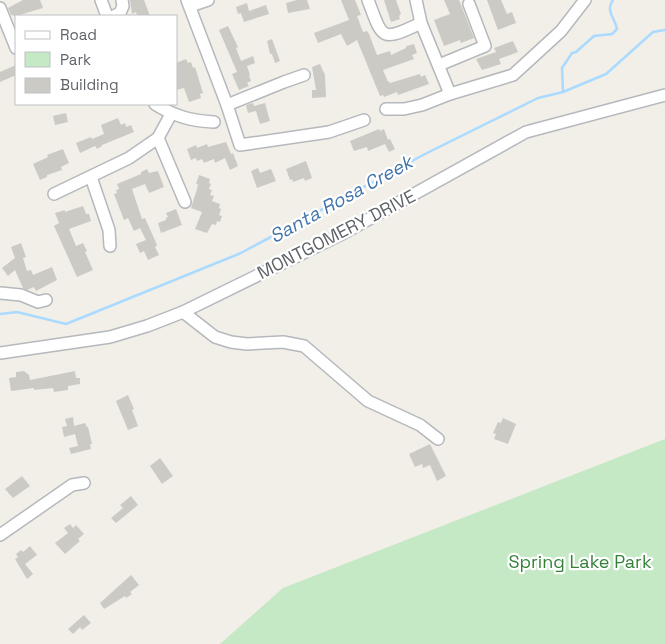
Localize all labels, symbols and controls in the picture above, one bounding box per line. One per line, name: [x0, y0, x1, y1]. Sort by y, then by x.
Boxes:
legend: [15, 15, 178, 105]
text: Road: [60, 25, 97, 44]
text: Park: [60, 50, 91, 69]
text: Building: [60, 75, 119, 94]
water label: Santa Rosa Creek: [265, 148, 419, 249]
street label: MONTGOMERY DRIVE: [253, 184, 419, 284]
park label: Spring Lake Park: [508, 550, 652, 573]

